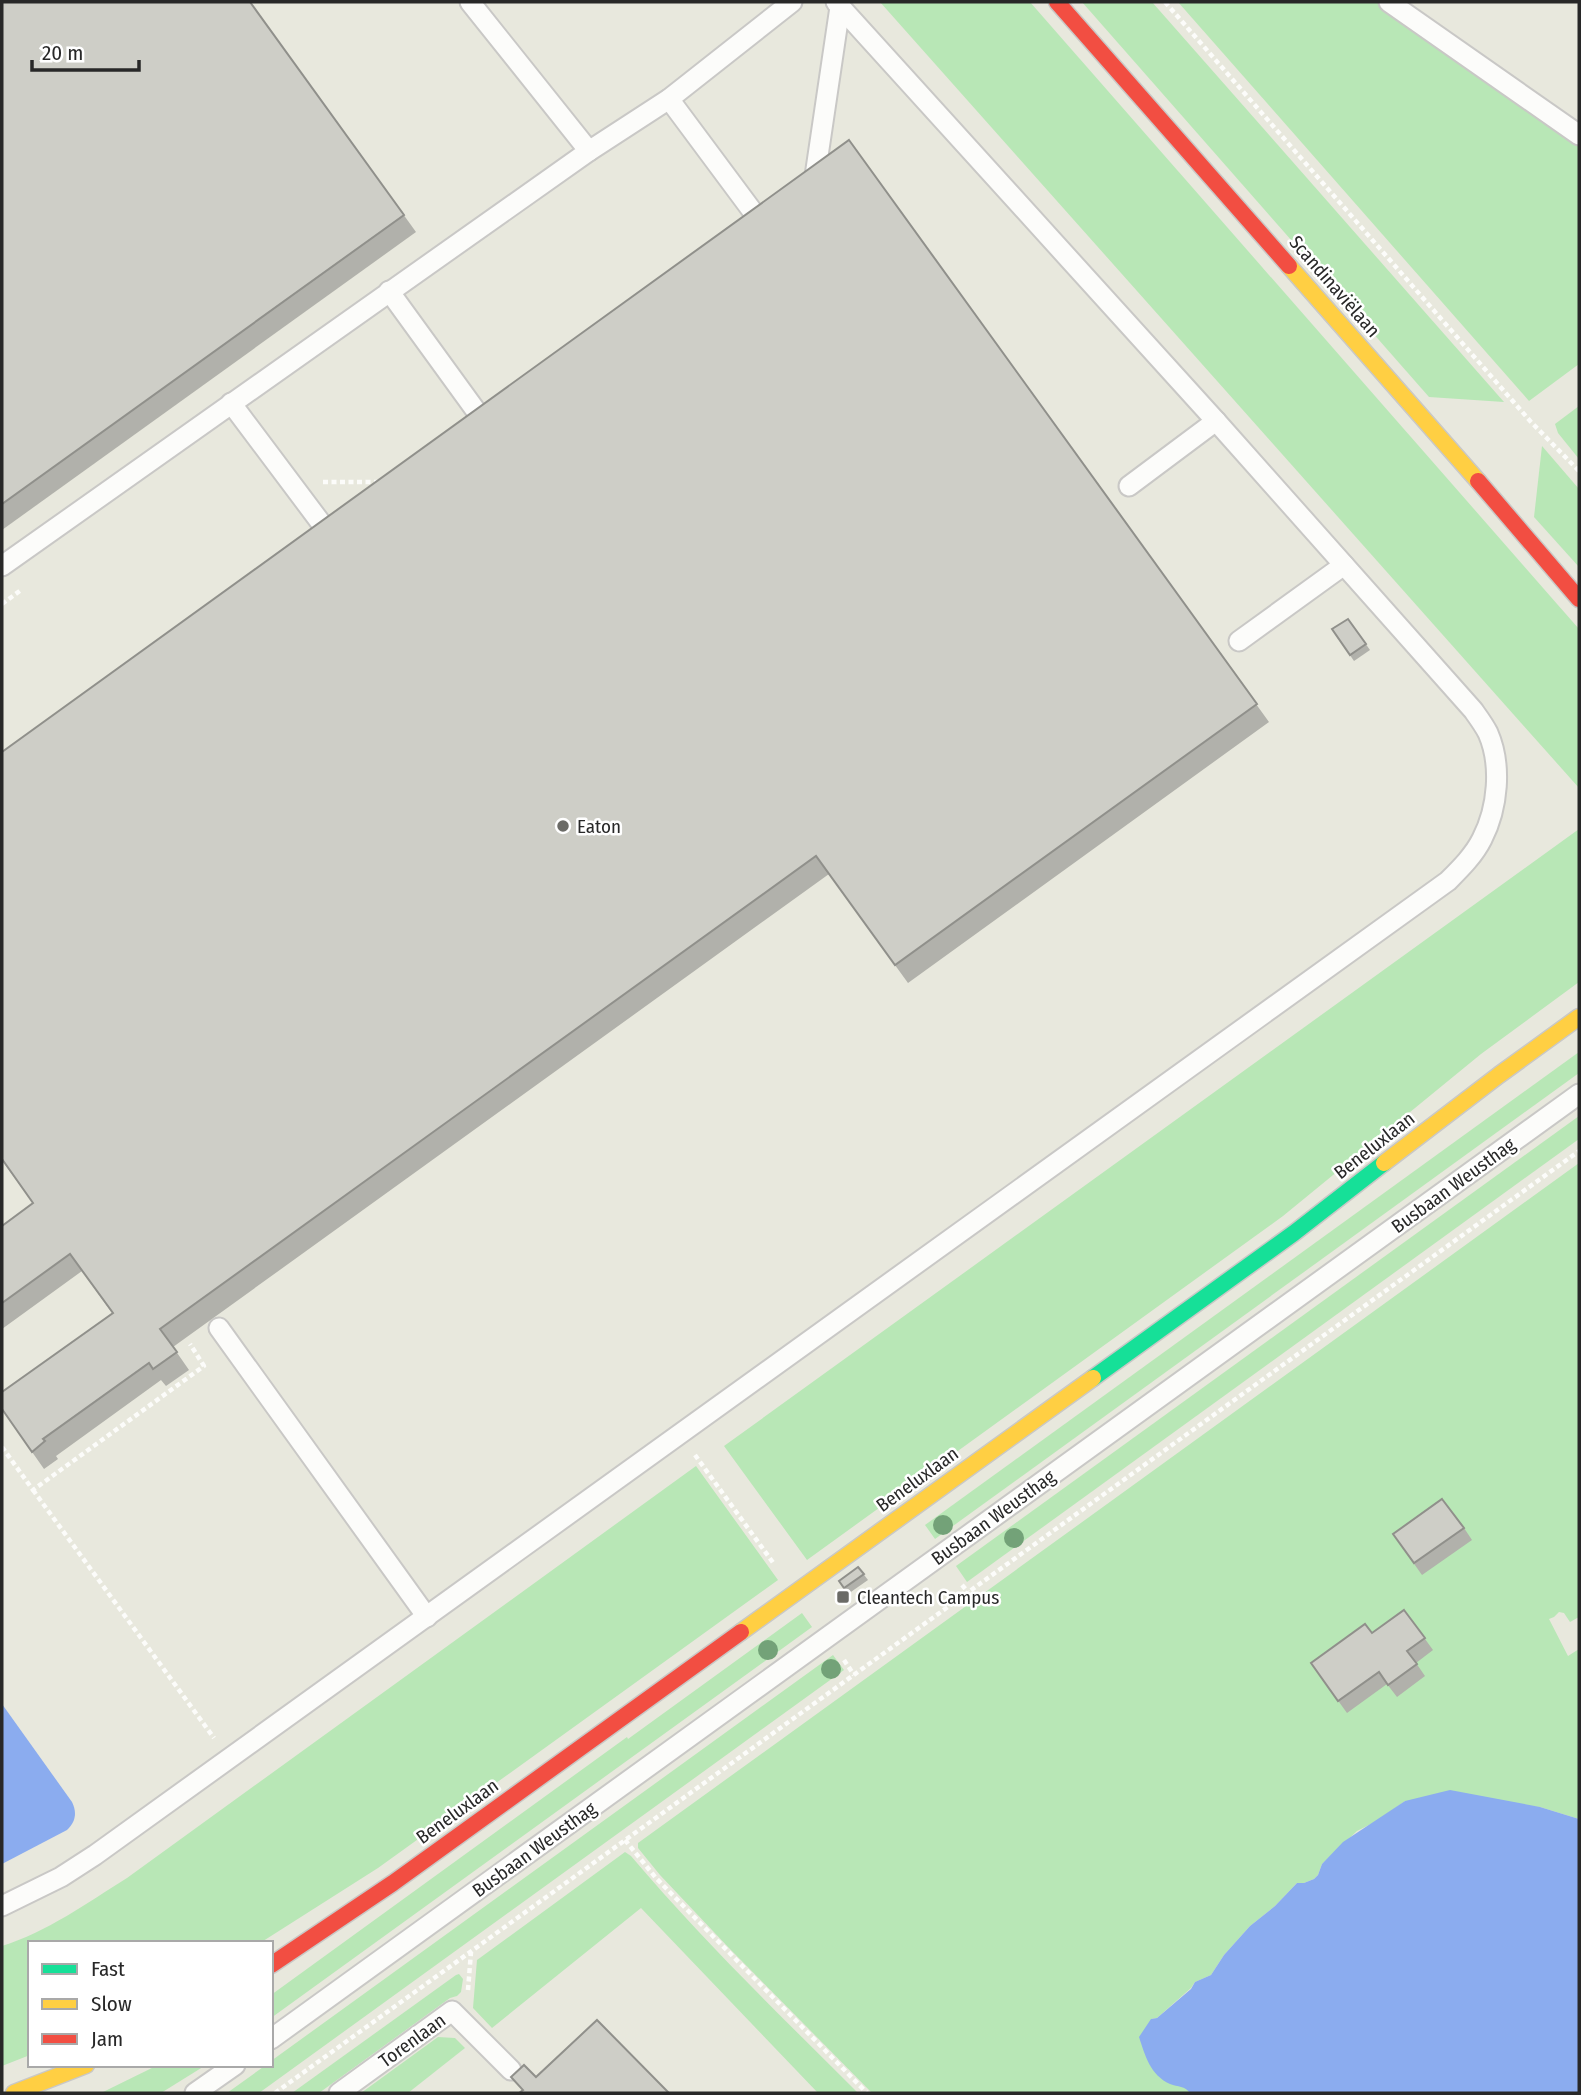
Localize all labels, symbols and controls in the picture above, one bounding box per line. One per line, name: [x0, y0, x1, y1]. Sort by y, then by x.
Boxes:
scale bar: [32, 28, 138, 72]
text: 20 m: [42, 40, 83, 66]
street label: Scandinaviëlaan: [1284, 231, 1385, 342]
place label: Eaton: [577, 815, 621, 838]
marker: Eaton: [555, 818, 571, 834]
street label: Beneluxlaan: [1329, 1107, 1419, 1184]
street label: Busbaan Weusthag: [1387, 1133, 1520, 1238]
street label: Beneluxlaan: [872, 1442, 963, 1517]
street label: Busbaan Weusthag: [927, 1465, 1060, 1570]
place label: Cleantech Campus: [857, 1586, 999, 1609]
marker: Cleantech Campus: [835, 1589, 851, 1605]
street label: Beneluxlaan: [412, 1774, 503, 1849]
street label: Busbaan Weusthag: [468, 1797, 601, 1902]
legend: [28, 1941, 273, 2067]
text: Fast: [91, 1956, 125, 1982]
text: Slow: [91, 1991, 132, 2017]
street label: Torenlaan: [375, 2009, 450, 2072]
text: Jam: [91, 2026, 123, 2052]

